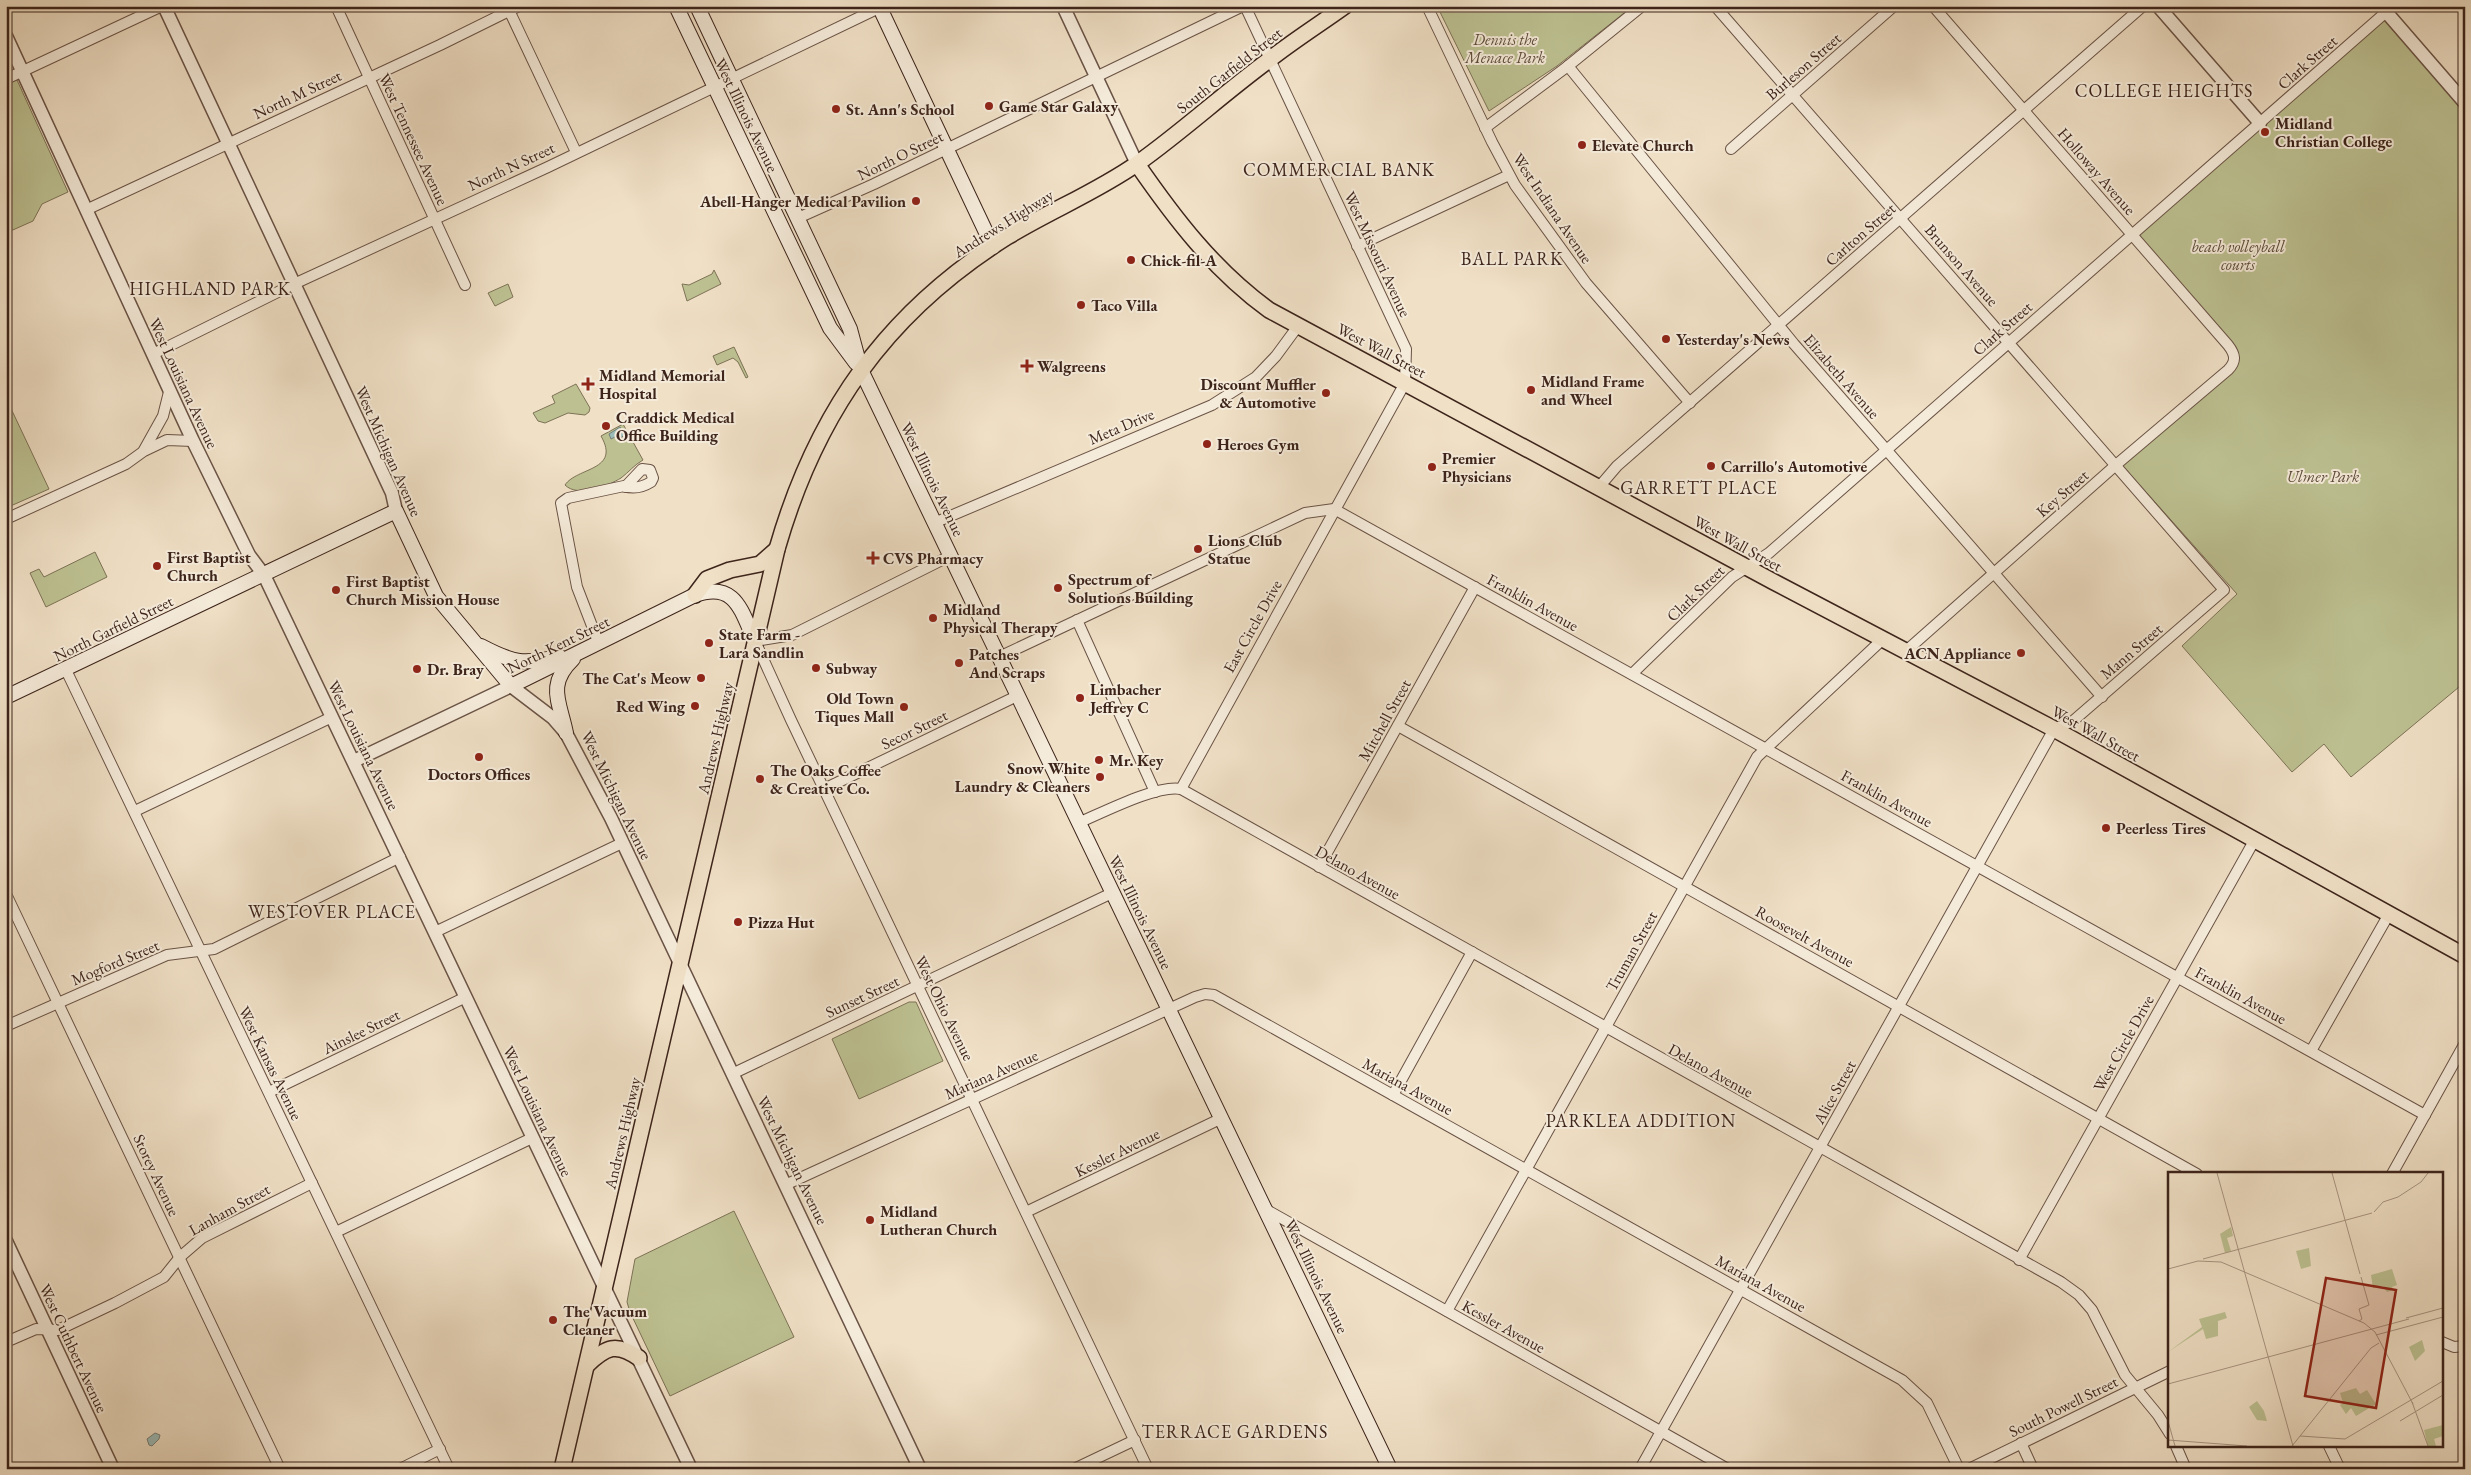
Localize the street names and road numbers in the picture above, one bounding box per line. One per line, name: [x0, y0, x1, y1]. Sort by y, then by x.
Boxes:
street label: South Garfield Street: [1172, 23, 1286, 118]
street label: Burleson Street: [1761, 28, 1845, 105]
street label: Clark Street: [2273, 31, 2342, 94]
street label: West Illinois Avenue: [710, 55, 783, 176]
street label: North M Street: [250, 65, 345, 124]
street label: West Tennessee Avenue: [374, 70, 453, 208]
street label: Holloway Avenue: [2053, 123, 2140, 219]
street label: North O Street: [854, 126, 947, 185]
street label: North N Street: [464, 137, 558, 196]
street label: West Indiana Avenue: [1508, 149, 1597, 268]
street label: Andrews Highway: [948, 184, 1058, 263]
street label: West Missouri Avenue: [1339, 188, 1416, 320]
street label: Carlton Street: [1821, 198, 1900, 271]
street label: Brunson Avenue: [1920, 220, 2003, 311]
street label: Clark Street: [1968, 297, 2037, 360]
street label: West Louisiana Avenue: [144, 315, 223, 452]
street label: West Wall Street: [1333, 318, 1430, 383]
street label: Elizabeth Avenue: [1799, 329, 1884, 423]
street label: West Michigan Avenue: [350, 383, 427, 520]
street label: Meta Drive: [1085, 403, 1157, 450]
street label: West Illinois Avenue: [896, 419, 969, 540]
street label: Key Street: [2032, 465, 2093, 522]
street label: West Wall Street: [1690, 510, 1786, 576]
street label: Clark Street: [1662, 561, 1729, 626]
street label: Franklin Avenue: [1483, 569, 1582, 636]
street label: East Circle Drive: [1218, 576, 1287, 676]
street label: North Garfield Street: [50, 590, 177, 667]
street label: North Kent Street: [504, 611, 613, 678]
street label: Mann Street: [2096, 619, 2167, 684]
street label: Mitchell Street: [1353, 676, 1416, 765]
street label: West Louisiana Avenue: [323, 677, 404, 814]
street label: Andrews Highway: [692, 679, 739, 797]
street label: West Wall Street: [2048, 700, 2144, 766]
street label: Secor Street: [878, 704, 951, 755]
street label: West Michigan Avenue: [576, 727, 657, 863]
street label: Franklin Avenue: [1837, 765, 1936, 832]
street label: Delano Avenue: [1312, 840, 1404, 904]
street label: West Illinois Avenue: [1104, 852, 1177, 973]
street label: Roosevelt Avenue: [1752, 901, 1858, 972]
street label: Truman Street: [1601, 907, 1662, 995]
street label: Mogford Street: [68, 935, 162, 990]
street label: West Ohio Avenue: [910, 952, 979, 1064]
street label: Franklin Avenue: [2191, 962, 2290, 1029]
street label: Sunset Street: [822, 970, 902, 1023]
street label: West Circle Drive: [2088, 991, 2159, 1095]
street label: West Kansas Avenue: [234, 1003, 307, 1124]
street label: Ainslee Street: [318, 1004, 403, 1060]
street label: Delano Avenue: [1665, 1038, 1757, 1102]
street label: West Louisiana Avenue: [498, 1043, 577, 1180]
street label: Mariana Avenue: [941, 1045, 1041, 1104]
street label: Mariana Avenue: [1359, 1053, 1457, 1120]
street label: Alice Street: [1808, 1057, 1860, 1129]
street label: Andrews Highway: [599, 1074, 646, 1192]
street label: West Michigan Avenue: [752, 1092, 833, 1228]
street label: Kessler Avenue: [1071, 1123, 1163, 1182]
street label: Storey Avenue: [128, 1131, 185, 1220]
street label: Lanham Street: [185, 1179, 274, 1240]
street label: West Illinois Avenue: [1280, 1216, 1353, 1337]
street label: Mariana Avenue: [1712, 1250, 1810, 1317]
street label: West Cuthbert Avenue: [35, 1280, 113, 1416]
street label: Kessler Avenue: [1458, 1295, 1549, 1358]
street label: South Powell Street: [2005, 1371, 2121, 1442]

